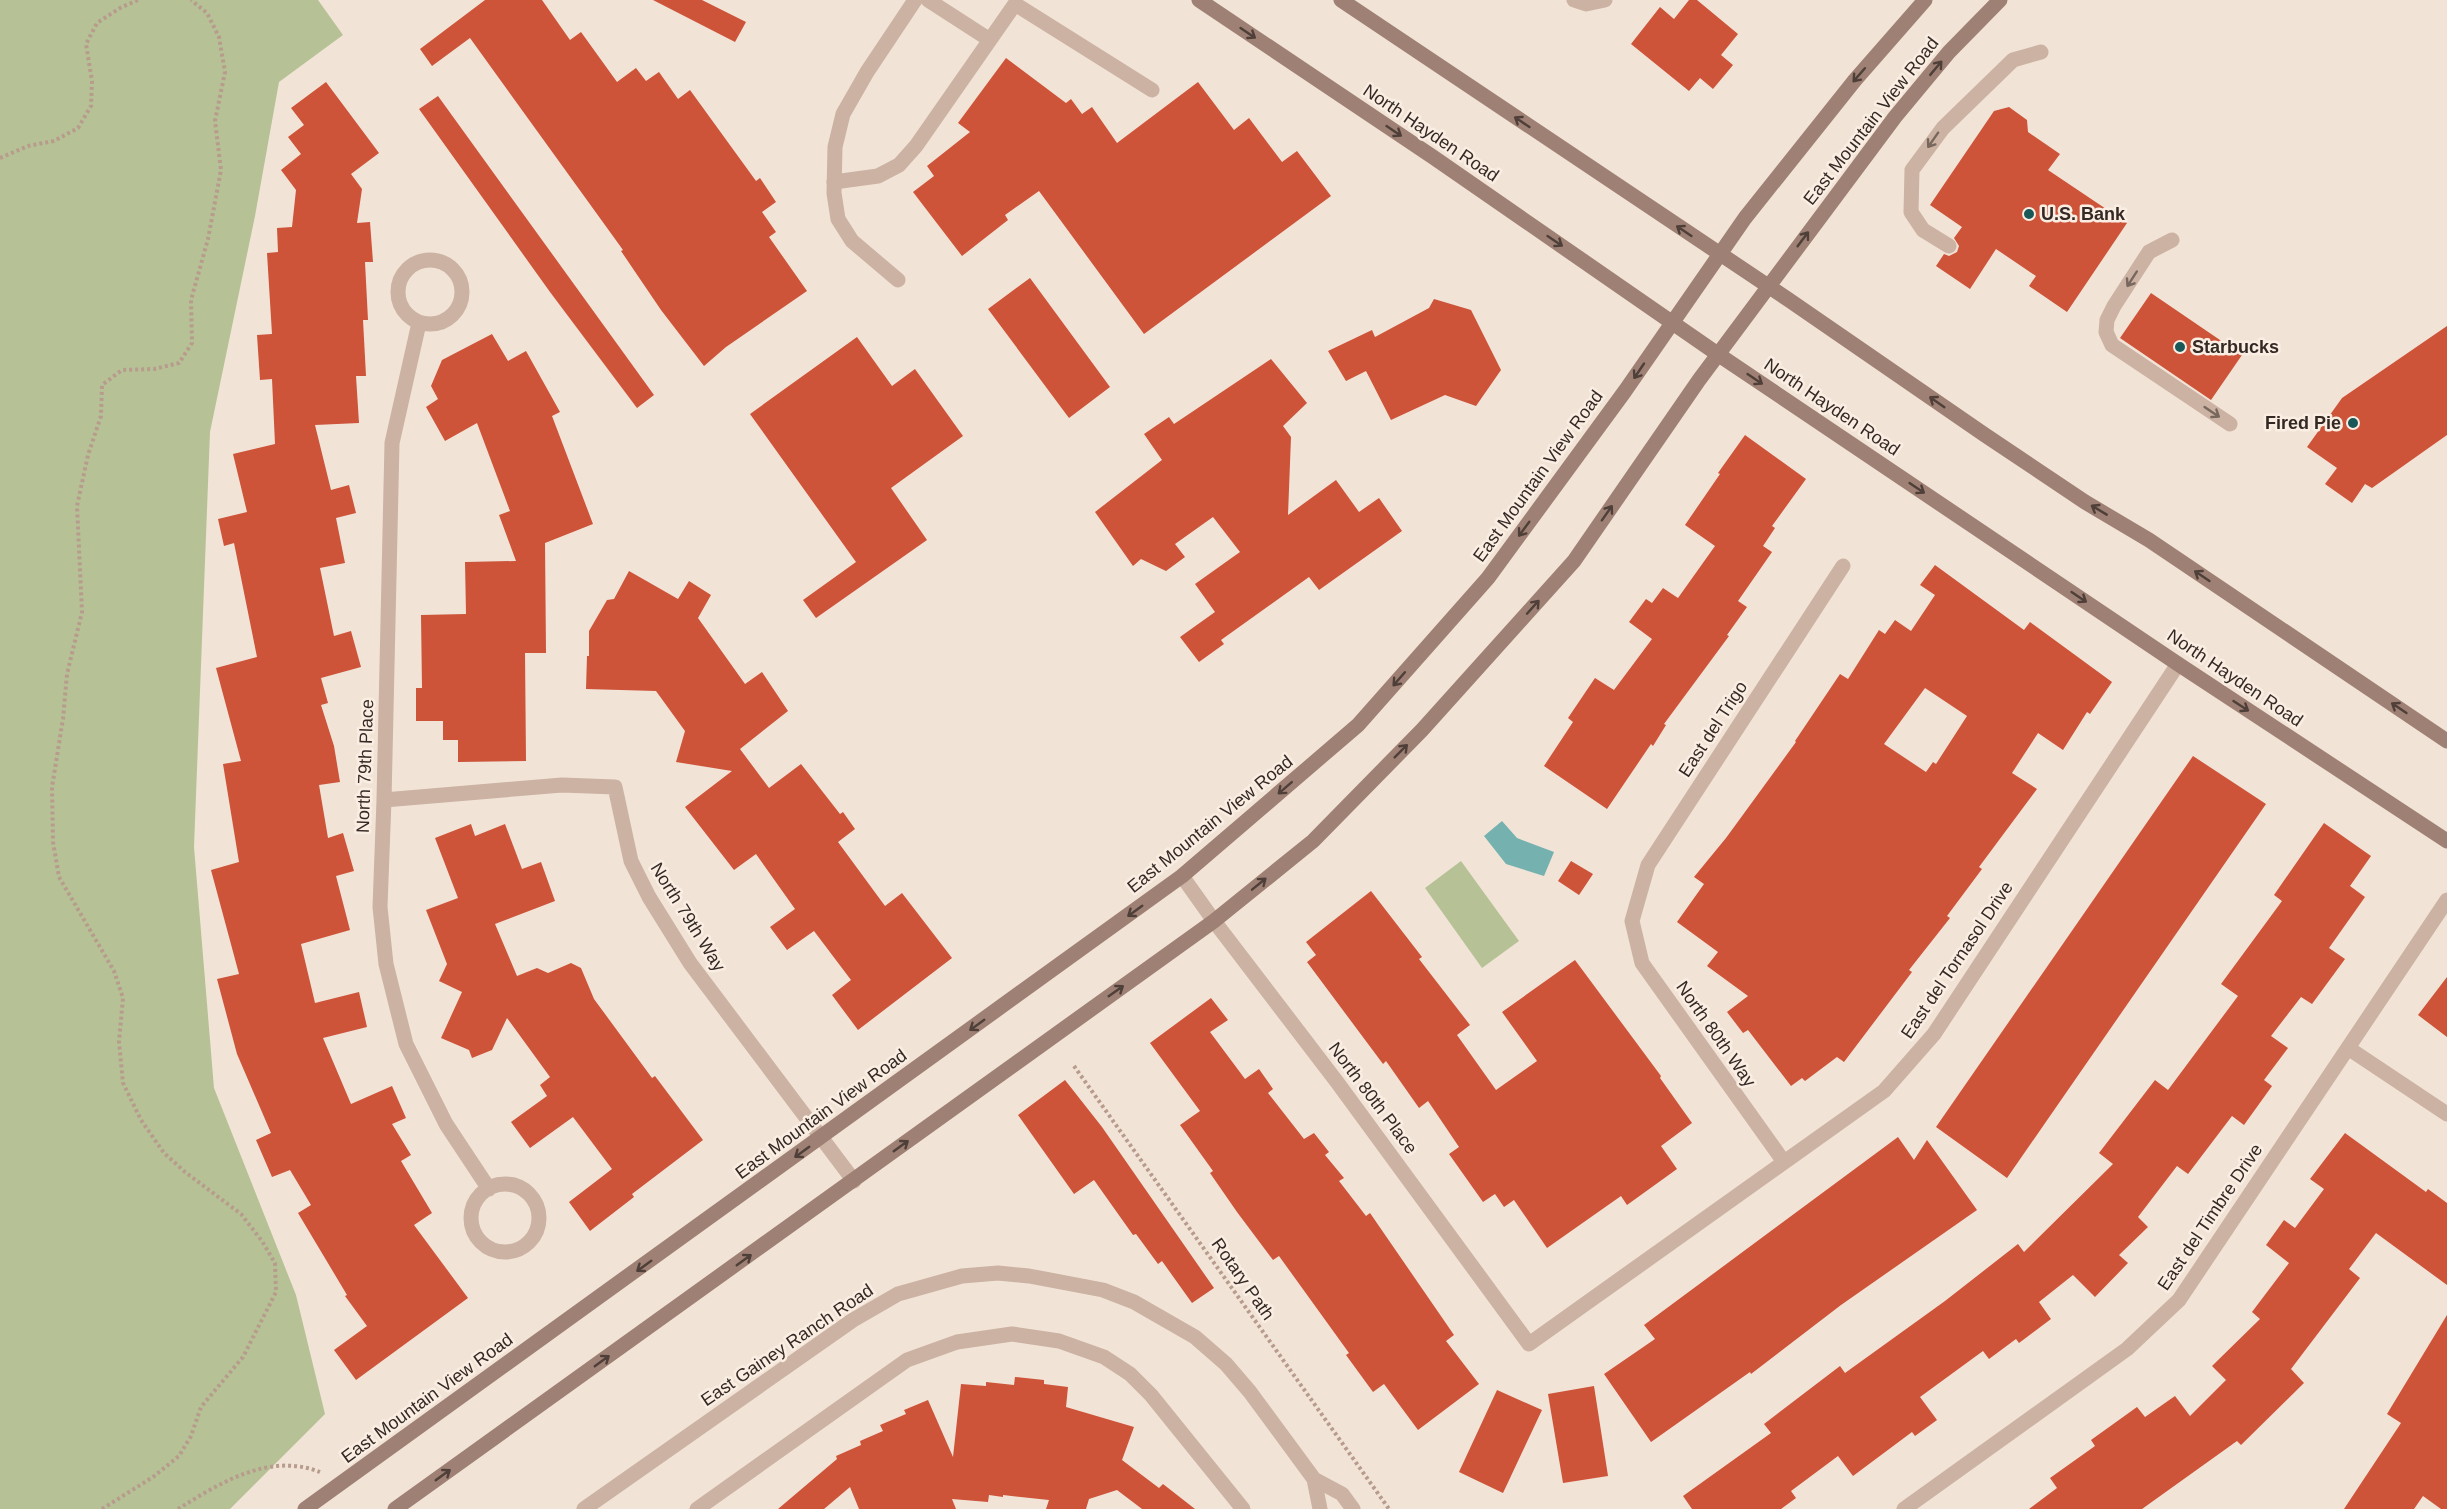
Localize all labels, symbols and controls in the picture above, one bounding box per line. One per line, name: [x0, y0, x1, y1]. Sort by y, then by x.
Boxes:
one-way arrow: [1239, 27, 1256, 39]
street label: East Mountain View Road: [1799, 33, 1943, 209]
one-way arrow: [1929, 60, 1942, 76]
one-way arrow: [1852, 67, 1866, 82]
street label: North Hayden Road: [1359, 80, 1503, 186]
one-way arrow: [1514, 116, 1531, 128]
one-way arrow: [1385, 125, 1402, 137]
one-way arrow: [1927, 132, 1940, 148]
place label: U.S. Bank: [2041, 204, 2126, 224]
marker: U.S. Bank: [2022, 207, 2036, 221]
one-way arrow: [1676, 225, 1692, 237]
one-way arrow: [1797, 231, 1810, 247]
one-way arrow: [1546, 235, 1563, 247]
one-way arrow: [2125, 270, 2137, 287]
place label: Starbucks: [2192, 337, 2279, 357]
marker: Starbucks: [2173, 340, 2187, 354]
street label: North Hayden Road: [1760, 354, 1904, 460]
one-way arrow: [1633, 362, 1645, 379]
one-way arrow: [1747, 373, 1763, 385]
street label: East Mountain View Road: [1469, 386, 1607, 566]
one-way arrow: [1929, 396, 1945, 408]
one-way arrow: [2204, 406, 2220, 418]
place label: Fired Pie: [2265, 413, 2341, 433]
marker: Fired Pie: [2346, 416, 2360, 430]
one-way arrow: [1908, 482, 1925, 494]
one-way arrow: [2091, 503, 2108, 515]
one-way arrow: [1601, 505, 1613, 521]
one-way arrow: [1518, 520, 1530, 536]
one-way arrow: [2194, 570, 2211, 582]
one-way arrow: [2070, 591, 2086, 603]
one-way arrow: [1526, 599, 1540, 614]
street label: North Hayden Road: [2163, 625, 2307, 731]
one-way arrow: [1392, 671, 1406, 686]
street label: East del Trigo: [1675, 677, 1751, 781]
street label: North 79th Place: [353, 699, 377, 833]
one-way arrow: [2232, 699, 2249, 712]
one-way arrow: [2391, 702, 2407, 714]
one-way arrow: [1394, 743, 1409, 758]
street label: East Mountain View Road: [1123, 751, 1297, 897]
one-way arrow: [1278, 781, 1293, 795]
street label: North 79th Way: [647, 859, 729, 975]
one-way arrow: [1251, 877, 1266, 891]
street label: East del Tornasol Drive: [1897, 878, 2017, 1042]
one-way arrow: [1128, 904, 1144, 917]
street label: North 80th Way: [1672, 977, 1760, 1091]
one-way arrow: [1107, 985, 1123, 997]
one-way arrow: [970, 1019, 986, 1031]
street label: North 80th Place: [1325, 1038, 1421, 1158]
street label: East Mountain View Road: [731, 1045, 911, 1183]
one-way arrow: [893, 1140, 909, 1153]
street label: East del Timbre Drive: [2154, 1140, 2266, 1294]
one-way arrow: [795, 1146, 811, 1158]
street label: Rotary Path: [1208, 1234, 1278, 1324]
one-way arrow: [735, 1254, 751, 1266]
one-way arrow: [636, 1259, 652, 1272]
street label: East Gainey Ranch Road: [697, 1280, 877, 1410]
street label: East Mountain View Road: [337, 1329, 517, 1467]
one-way arrow: [593, 1355, 609, 1368]
one-way arrow: [434, 1469, 451, 1481]

